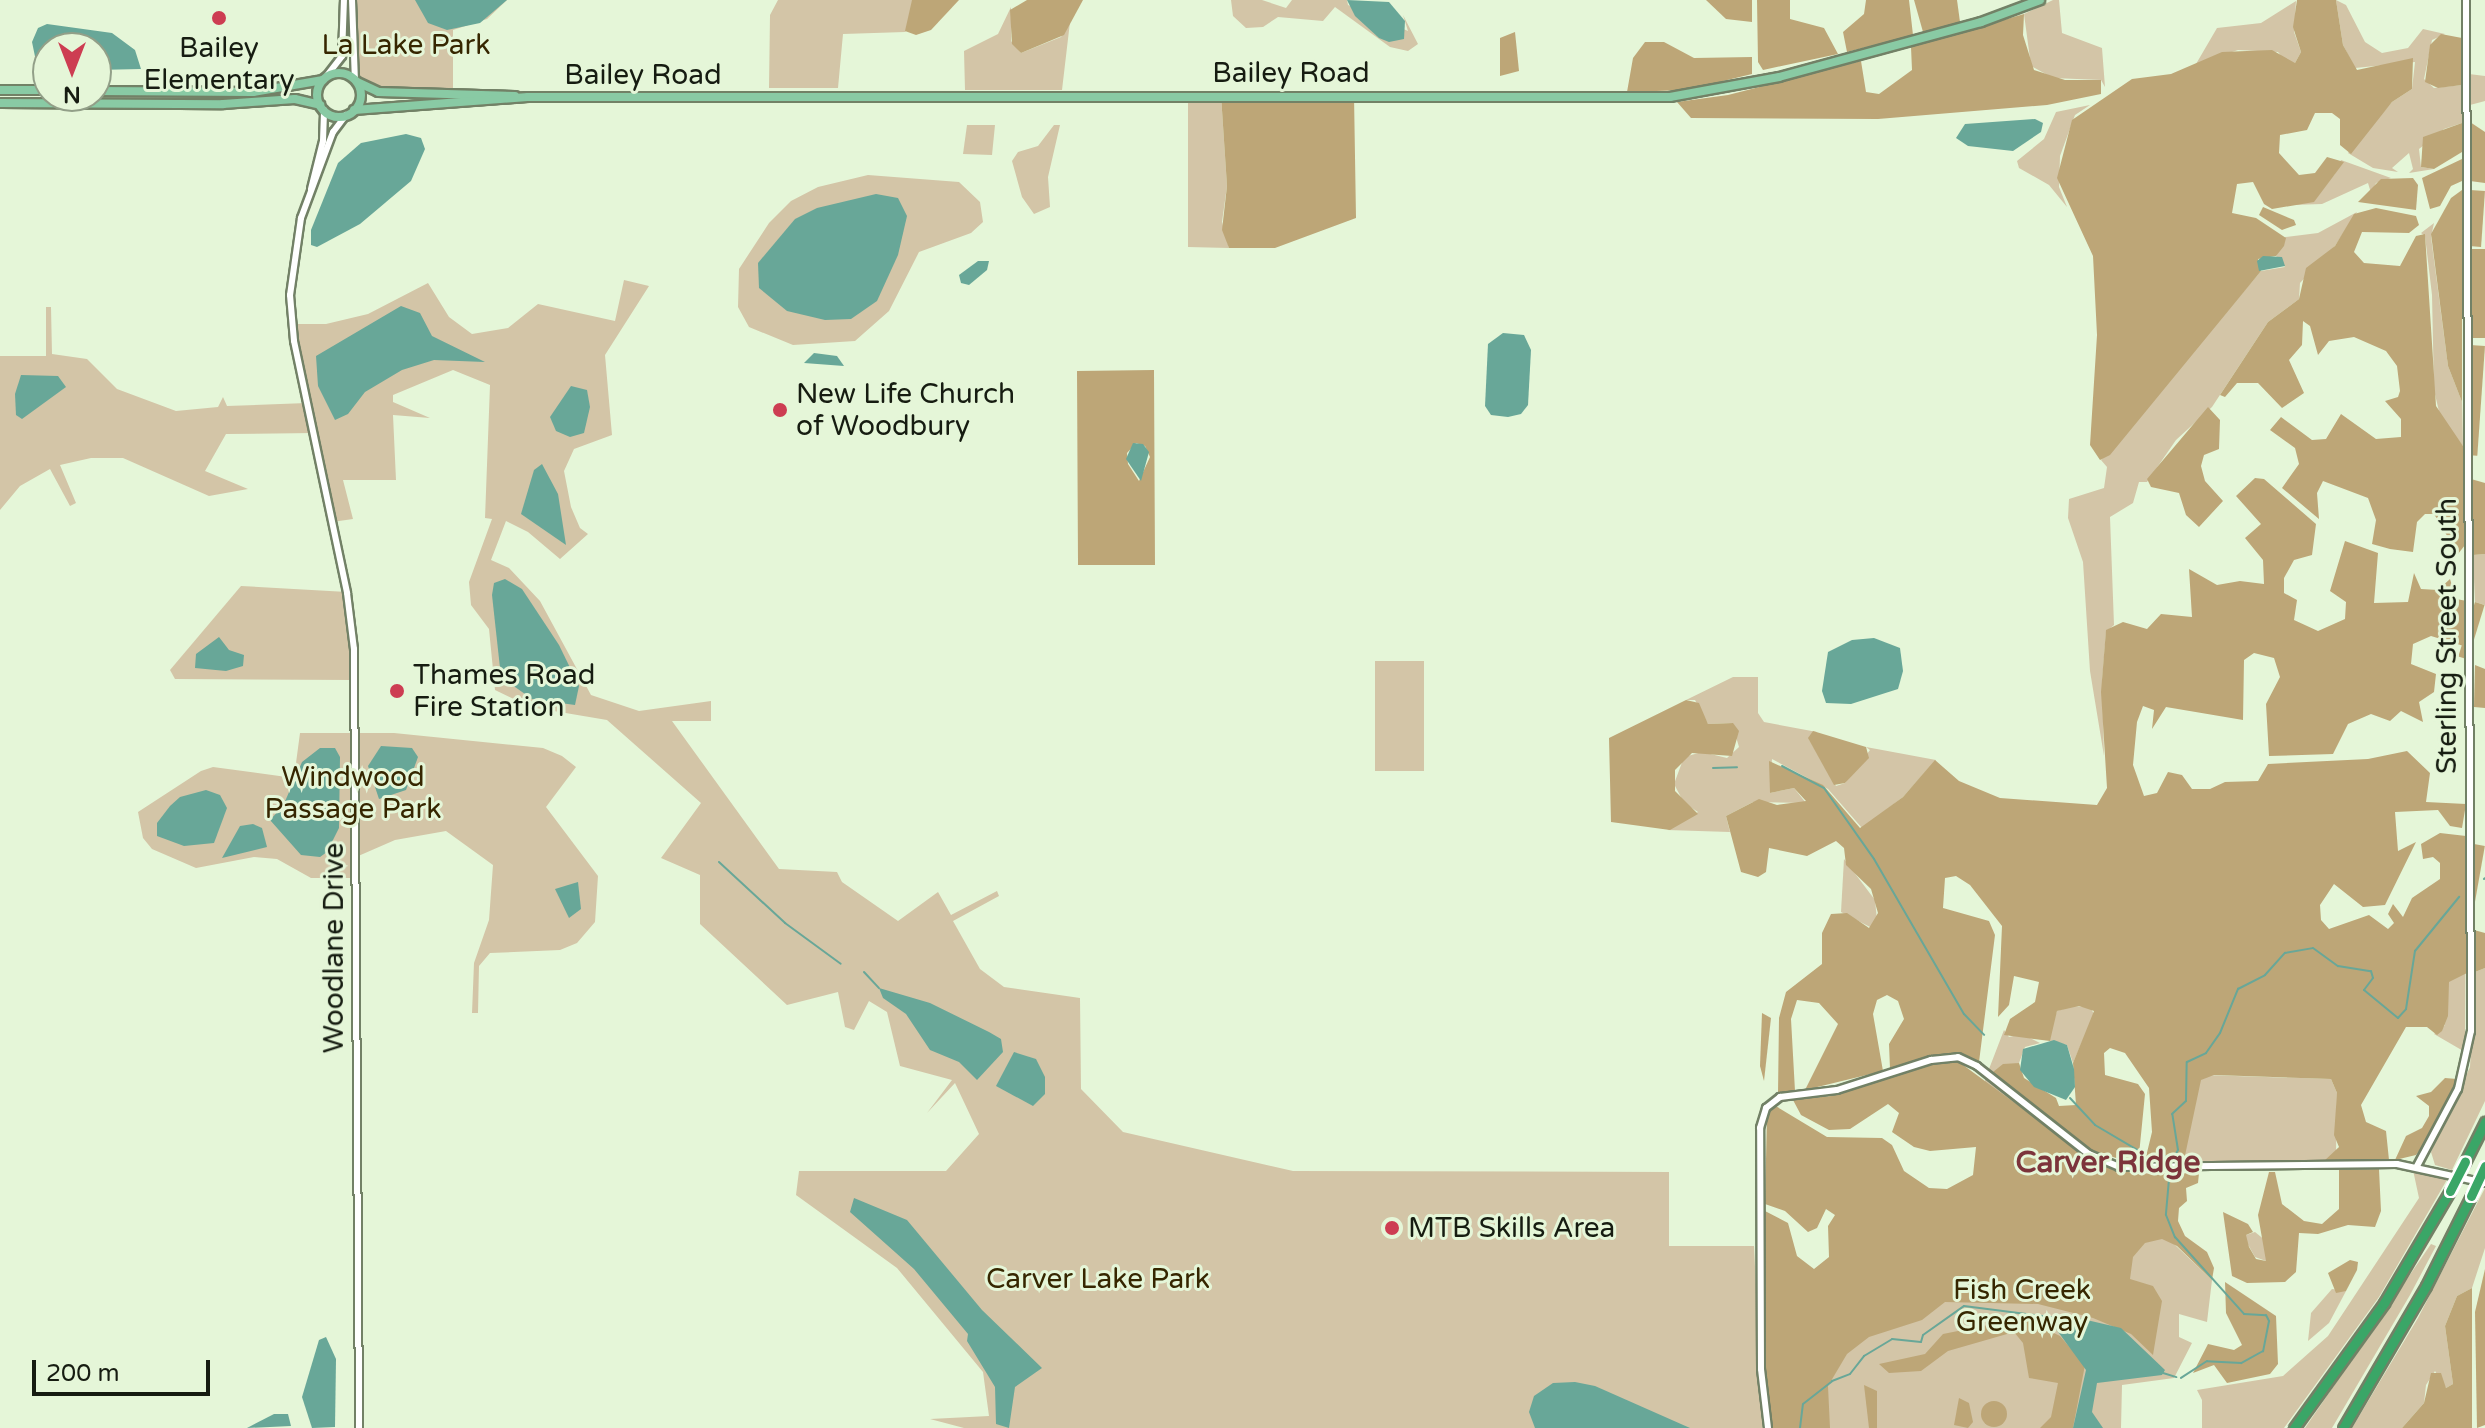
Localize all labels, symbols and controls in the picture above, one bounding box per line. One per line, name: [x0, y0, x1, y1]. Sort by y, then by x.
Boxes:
marker: Bailey Elementary: [210, 9, 228, 27]
park label: La Lake Park: [322, 28, 490, 62]
place label: Bailey Elementary: [143, 31, 295, 97]
north arrow: [32, 32, 112, 112]
street label: Bailey Road: [1212, 56, 1370, 90]
street label: Bailey Road: [564, 58, 722, 92]
text: N: [63, 81, 81, 107]
place label: New Life Church of Woodbury: [796, 377, 1015, 443]
marker: New Life Church of Woodbury: [771, 401, 789, 419]
street label: Sterling Street South: [2430, 498, 2464, 774]
place label: Thames Road Fire Station: [413, 658, 595, 724]
marker: Thames Road Fire Station: [388, 682, 406, 700]
park label: Windwood Passage Park: [264, 760, 442, 826]
street label: Woodlane Drive: [317, 843, 351, 1053]
district label: Carver Ridge: [2016, 1145, 2200, 1181]
place label: MTB Skills Area: [1408, 1211, 1615, 1245]
marker: MTB Skills Area: [1383, 1219, 1401, 1237]
park label: Carver Lake Park: [986, 1262, 1210, 1296]
park label: Fish Creek Greenway: [1953, 1273, 2091, 1339]
scale bar: [36, 1344, 214, 1394]
text: 200 m: [46, 1359, 120, 1388]

